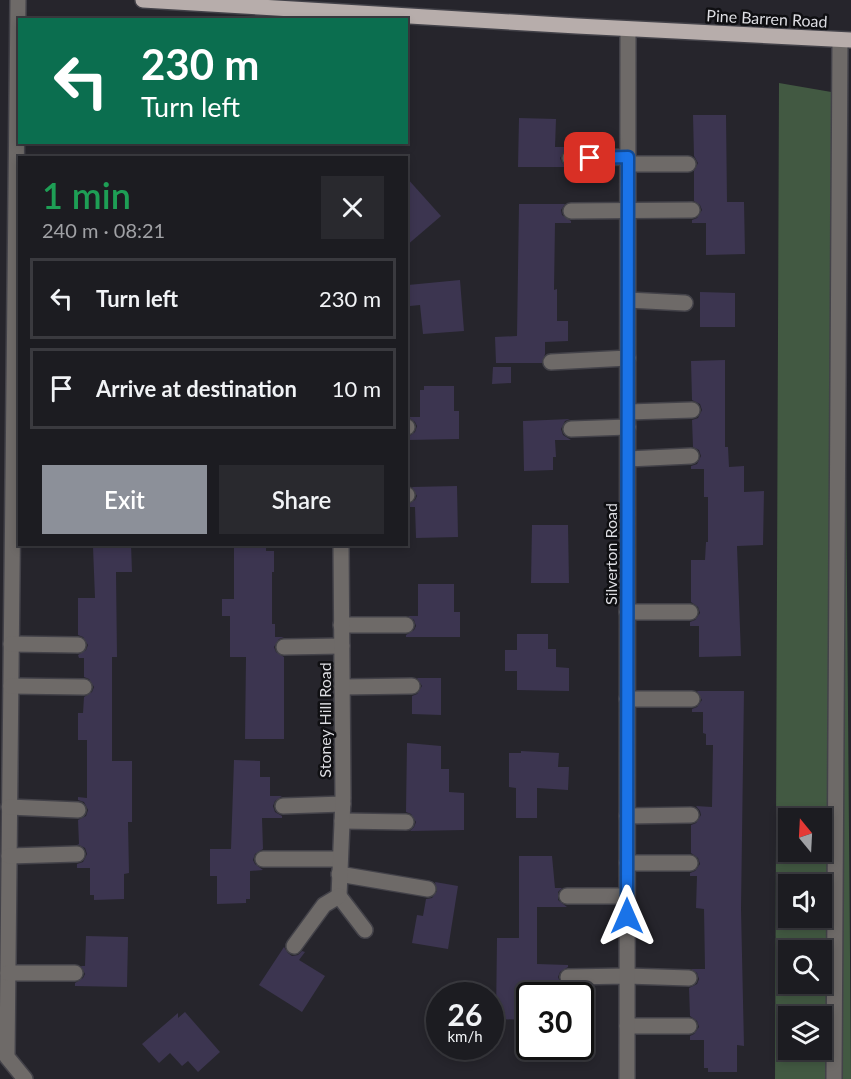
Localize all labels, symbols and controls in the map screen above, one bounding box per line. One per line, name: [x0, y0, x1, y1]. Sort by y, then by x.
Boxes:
street label: Pine Barren Road: [706, 5, 828, 31]
text: 230 m: [141, 39, 259, 89]
icon: left: [42, 42, 120, 120]
text: Turn left: [141, 90, 240, 123]
pin: [564, 132, 615, 183]
icon: arrive: [573, 141, 606, 174]
text: 1 min: [42, 173, 131, 217]
button: close: [321, 176, 384, 239]
text: 240 m · 08:21: [42, 218, 165, 242]
icon: left: [45, 282, 78, 315]
text: Turn left: [96, 285, 178, 312]
text: 230 m: [319, 285, 381, 312]
icon: arrive: [45, 372, 78, 405]
text: Arrive at destination: [96, 375, 297, 402]
text: 10 m: [332, 375, 381, 402]
button: Exit: [42, 465, 207, 534]
button: Share: [219, 465, 384, 534]
street label: Silverton Road: [601, 503, 620, 605]
street label: Stoney Hill Road: [315, 662, 334, 778]
north arrow: [778, 808, 832, 862]
map controls: [778, 808, 832, 1060]
button: sound: [778, 874, 832, 928]
position arrow: [595, 884, 659, 948]
button: search: [778, 940, 832, 994]
speed limit sign: 30: [516, 982, 594, 1060]
text: 26: [448, 996, 482, 1032]
button: layers: [778, 1006, 832, 1060]
text: km/h: [447, 1027, 483, 1045]

